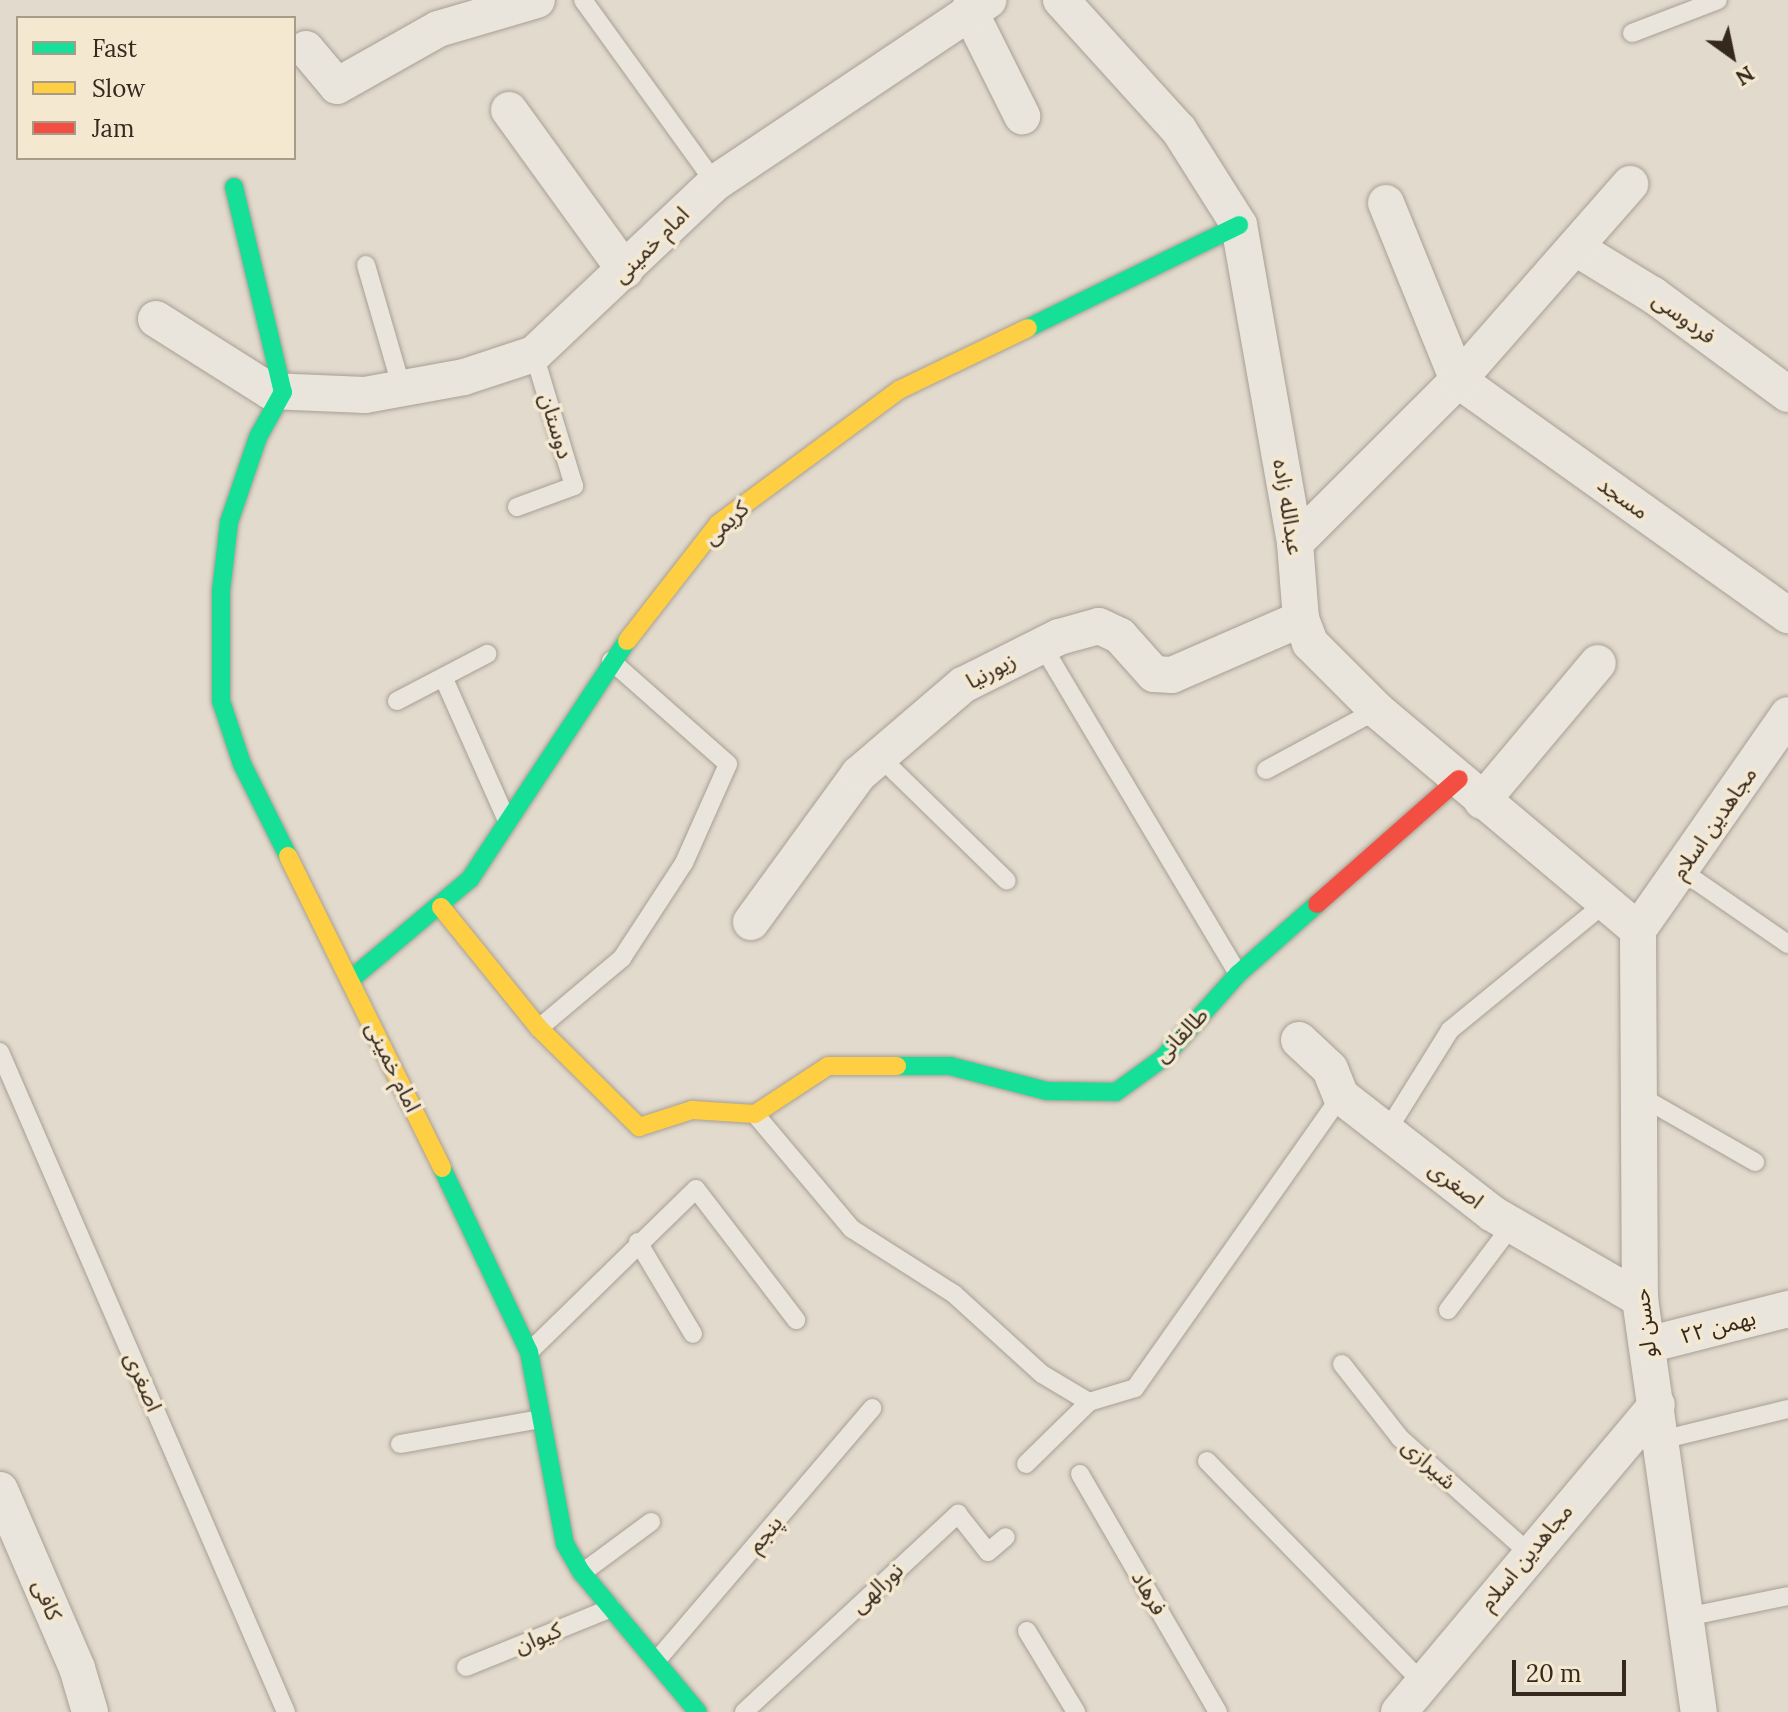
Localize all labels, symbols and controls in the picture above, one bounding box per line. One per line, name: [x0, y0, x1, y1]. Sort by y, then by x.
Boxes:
legend: [16, 16, 296, 160]
north arrow: [1692, 16, 1772, 96]
text: Fast: [92, 33, 137, 64]
text: N: [1730, 60, 1760, 92]
text: Slow: [92, 73, 145, 104]
text: Jam: [92, 113, 134, 144]
street label: امام خمینی: [607, 201, 695, 289]
street label: فردوسی: [1647, 286, 1721, 350]
street label: دوستان: [534, 390, 578, 462]
street label: عبدالله زاده: [1267, 457, 1309, 557]
street label: مسجد: [1593, 471, 1653, 525]
street label: کریمی: [698, 495, 754, 551]
street label: زیورنیا: [962, 647, 1020, 695]
street label: مجاهدین اسلام: [1666, 762, 1762, 884]
street label: طالقانی: [1148, 1002, 1214, 1068]
street label: امام خمینی: [360, 1018, 426, 1116]
street label: اصغری: [1423, 1156, 1489, 1214]
street label: حسن لو: [1628, 1287, 1662, 1359]
street label: ۲۲ بهمن: [1677, 1304, 1759, 1350]
street label: اصغری: [119, 1348, 167, 1416]
street label: شیرازی: [1397, 1433, 1461, 1495]
street label: مجاهدین اسلام: [1474, 1498, 1578, 1616]
street label: پنجم: [742, 1510, 788, 1558]
street label: نورالهی: [845, 1557, 909, 1619]
street label: فرهاد: [1126, 1566, 1172, 1620]
street label: کافی: [27, 1576, 67, 1624]
street label: کیوان: [511, 1617, 565, 1659]
scale bar: [1516, 1644, 1630, 1694]
text: 20 m: [1526, 1658, 1582, 1689]

